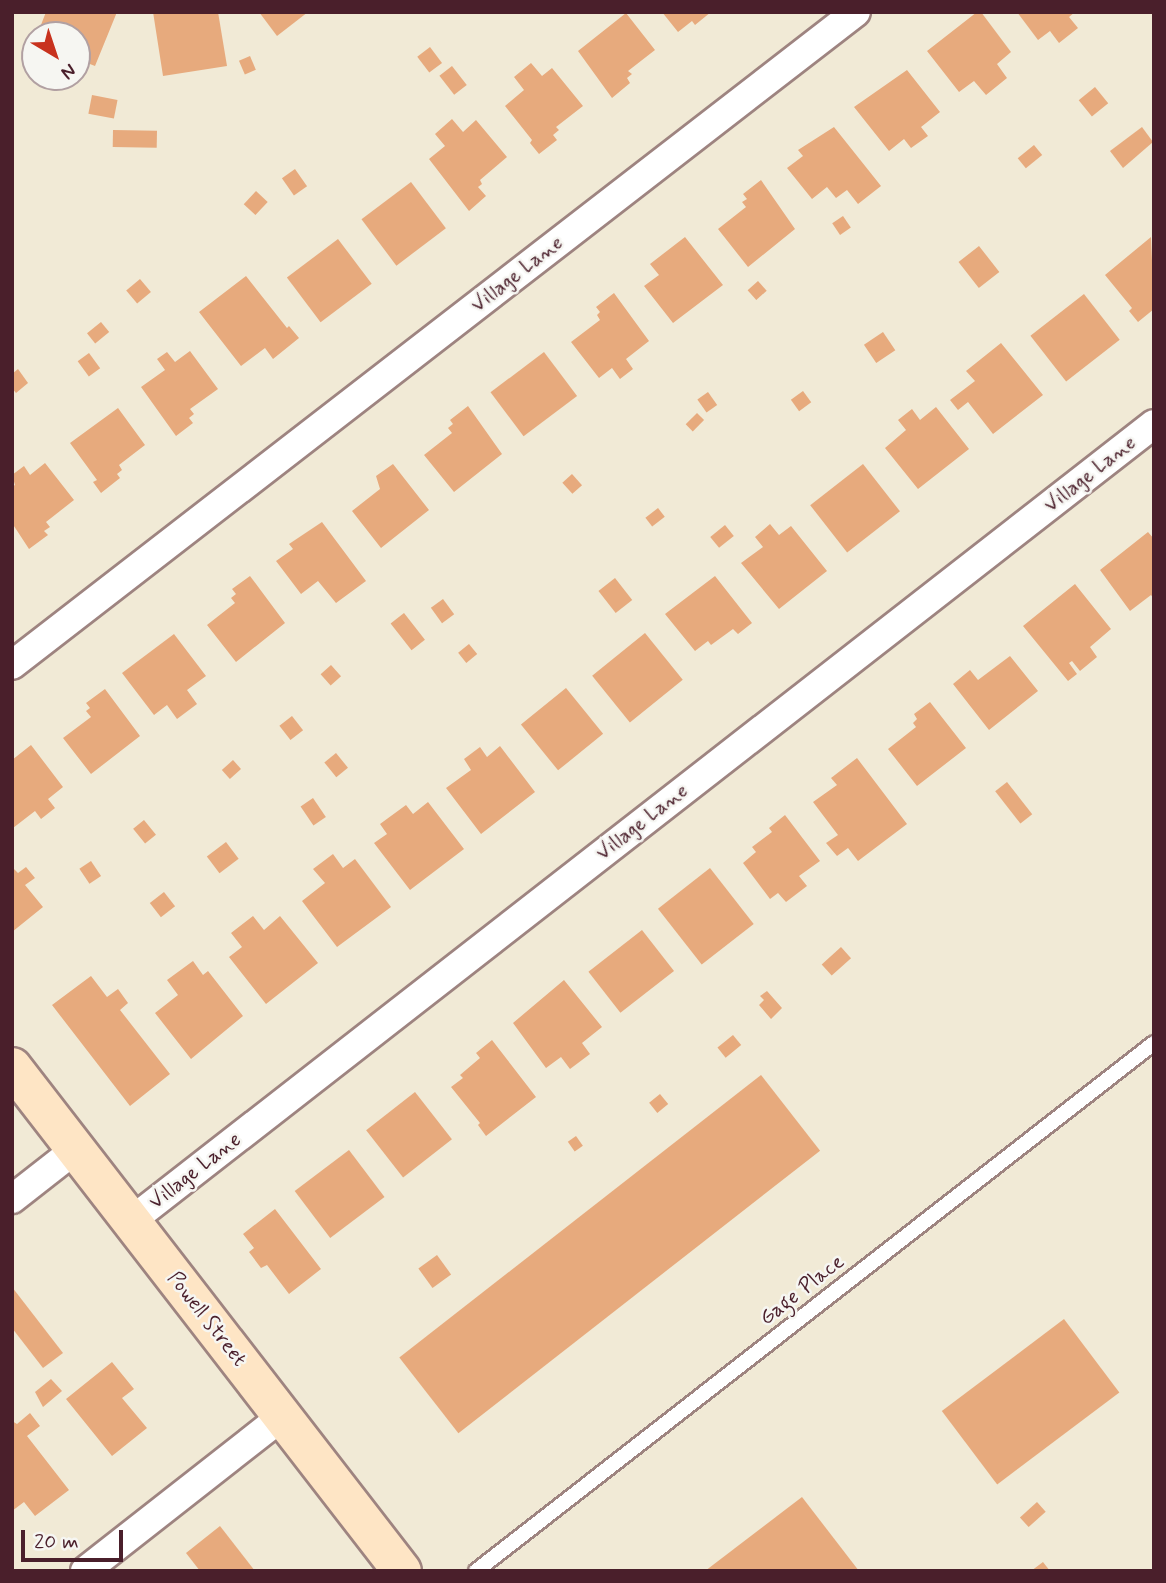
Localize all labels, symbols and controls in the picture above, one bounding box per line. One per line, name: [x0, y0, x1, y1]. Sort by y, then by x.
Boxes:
north arrow: [21, 21, 91, 91]
text: N: [55, 57, 81, 85]
street label: Village Lane: [467, 231, 567, 317]
street label: Village Lane: [1040, 431, 1140, 517]
street label: Village Lane: [592, 779, 692, 865]
street label: Village Lane: [145, 1128, 245, 1214]
street label: Gage Place: [757, 1251, 847, 1329]
street label: Powell Street: [161, 1265, 253, 1373]
scale bar: [24, 1516, 126, 1560]
text: 20 m: [34, 1528, 79, 1556]

